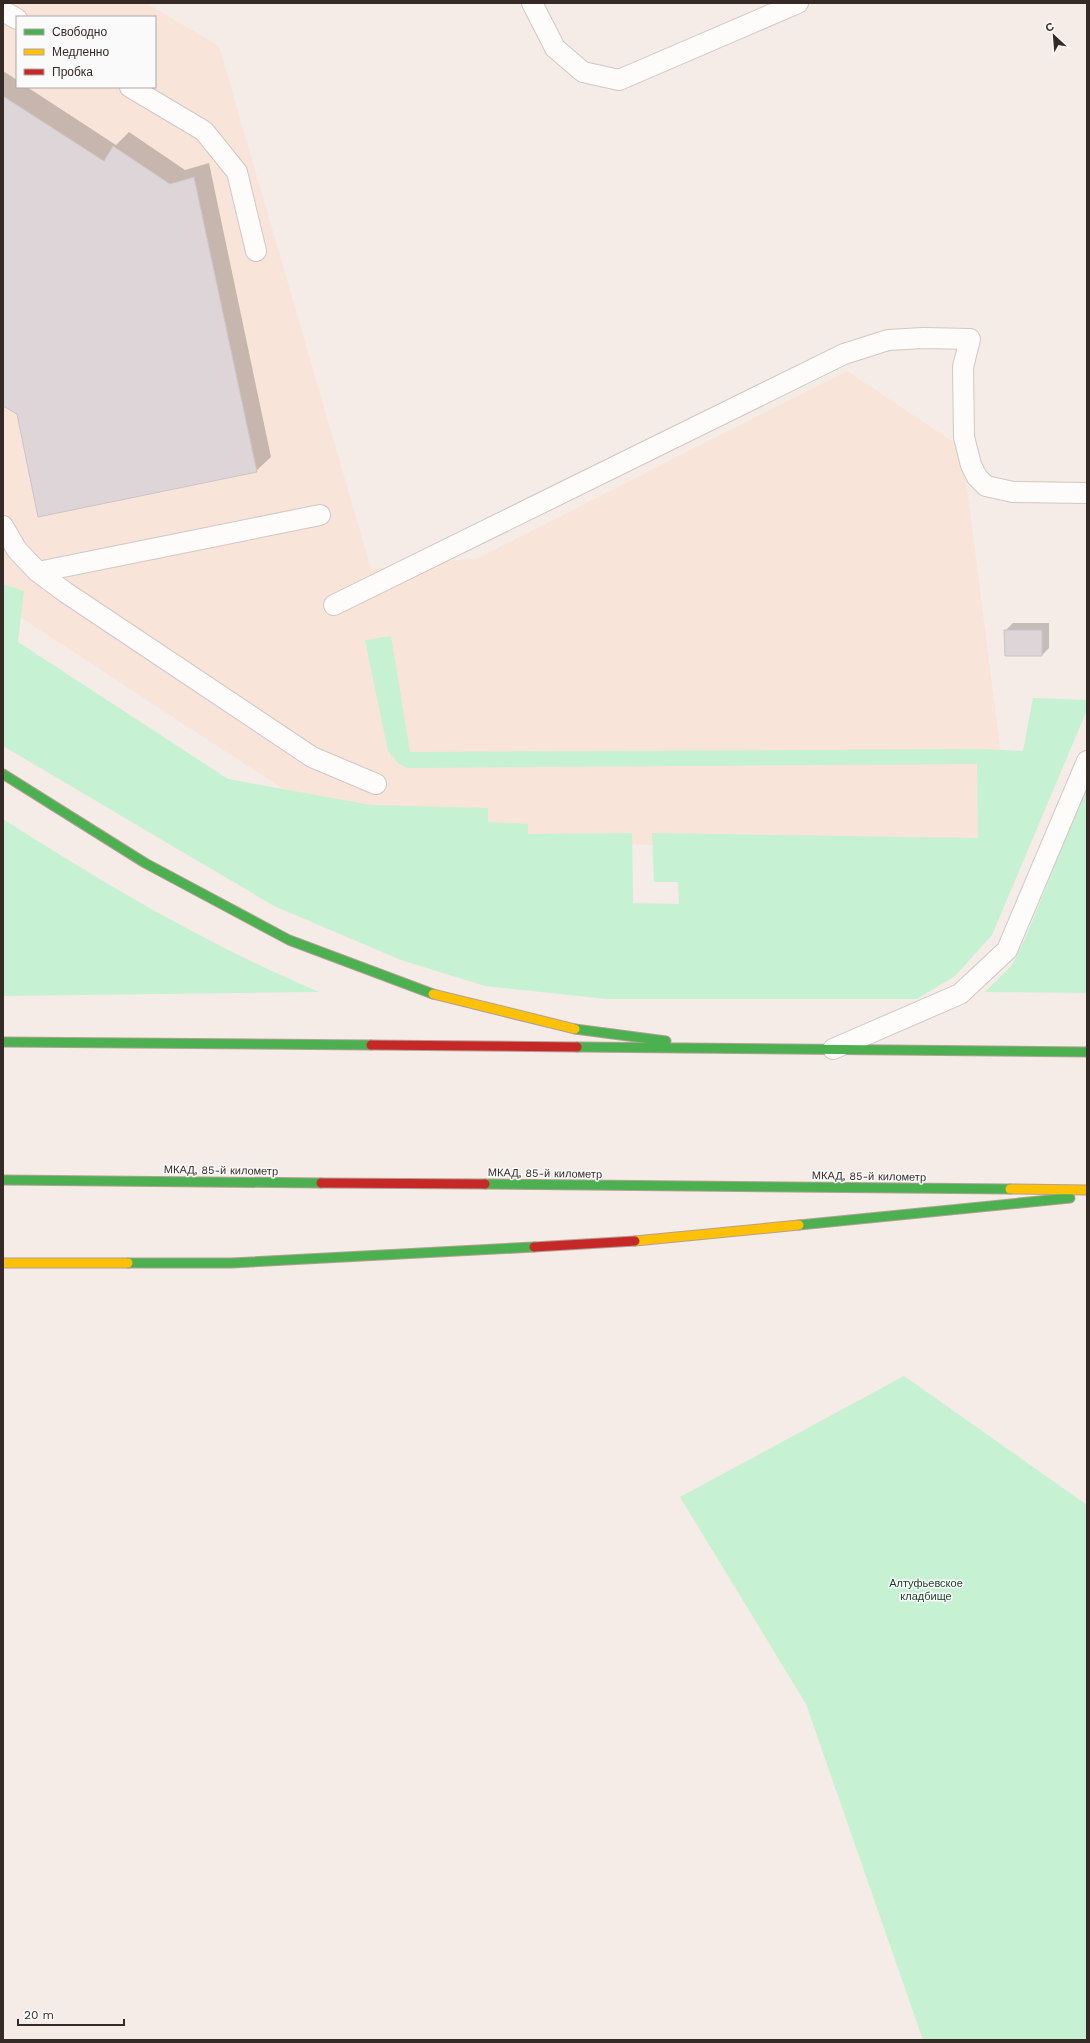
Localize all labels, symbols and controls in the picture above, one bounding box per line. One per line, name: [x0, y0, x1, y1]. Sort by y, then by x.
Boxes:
legend: [16, 16, 156, 88]
north arrow: [1034, 16, 1074, 56]
text: С: [1043, 20, 1056, 35]
text: Свободно: [52, 25, 107, 39]
text: Медленно: [52, 45, 109, 59]
text: Пробка: [52, 65, 93, 79]
street label: МКАД, 85-й километр: [164, 1163, 278, 1178]
street label: МКАД, 85-й километр: [488, 1166, 602, 1181]
street label: МКАД, 85-й километр: [812, 1169, 926, 1184]
park label: Алтуфьевское кладбище: [889, 1577, 963, 1603]
scale bar: [18, 2001, 124, 2027]
text: 20 m: [24, 2008, 54, 2022]

